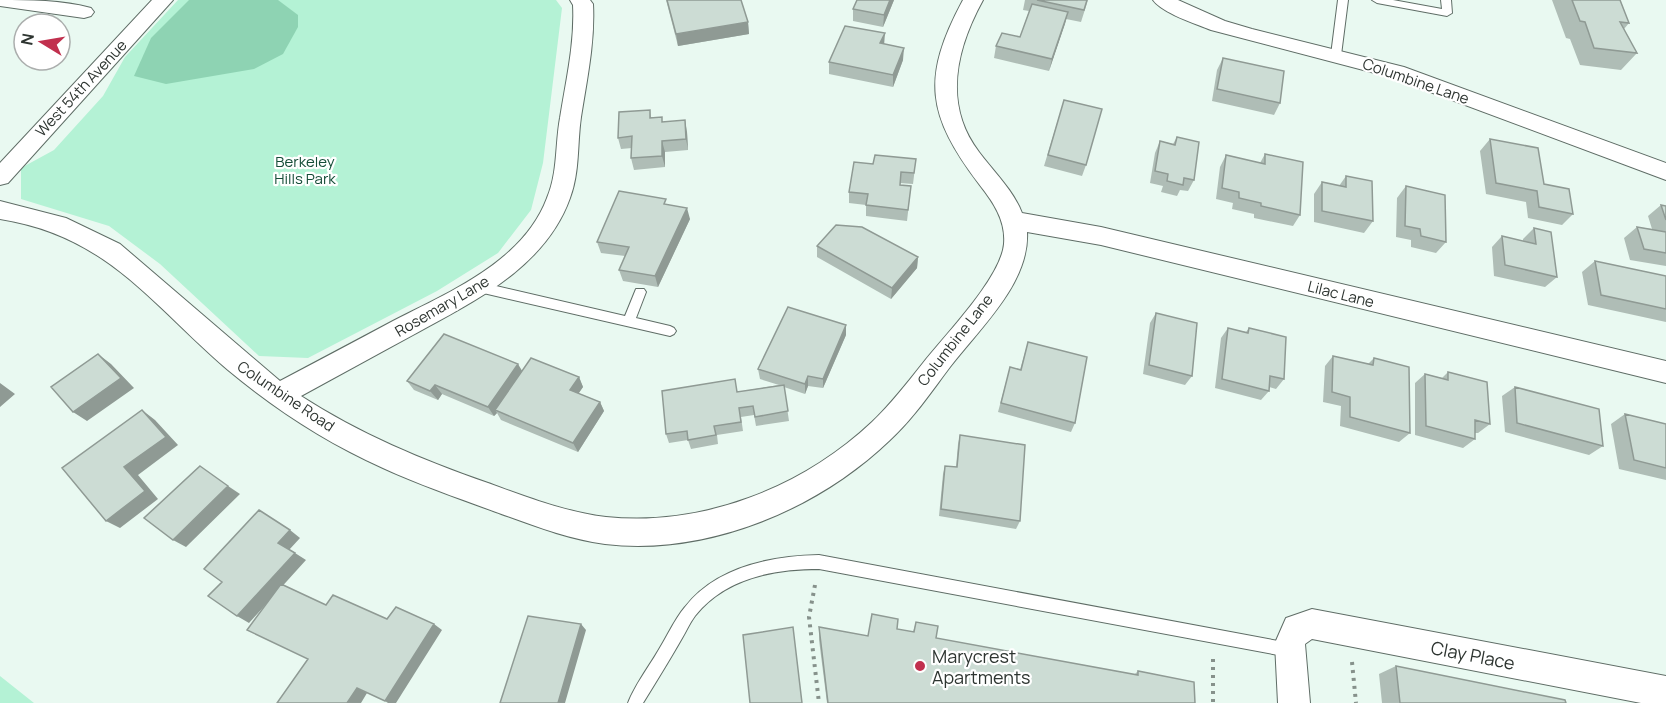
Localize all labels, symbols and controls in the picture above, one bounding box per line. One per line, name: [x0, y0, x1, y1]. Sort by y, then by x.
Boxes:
north arrow: [12, 12, 72, 72]
text: N: [15, 31, 39, 47]
street label: West 54th Avenue: [31, 35, 132, 141]
street label: Columbine Lane: [1360, 53, 1472, 109]
park label: Berkeley Hills Park: [274, 151, 336, 189]
street label: Rosemary Lane: [391, 270, 493, 341]
street label: Lilac Lane: [1306, 276, 1377, 312]
street label: Columbine Lane: [912, 289, 998, 390]
street label: Columbine Road: [233, 356, 339, 436]
street label: Clay Place: [1429, 635, 1517, 675]
place label: Marycrest Apartments: [932, 644, 1031, 689]
marker: Marycrest Apartments: [913, 659, 927, 673]

